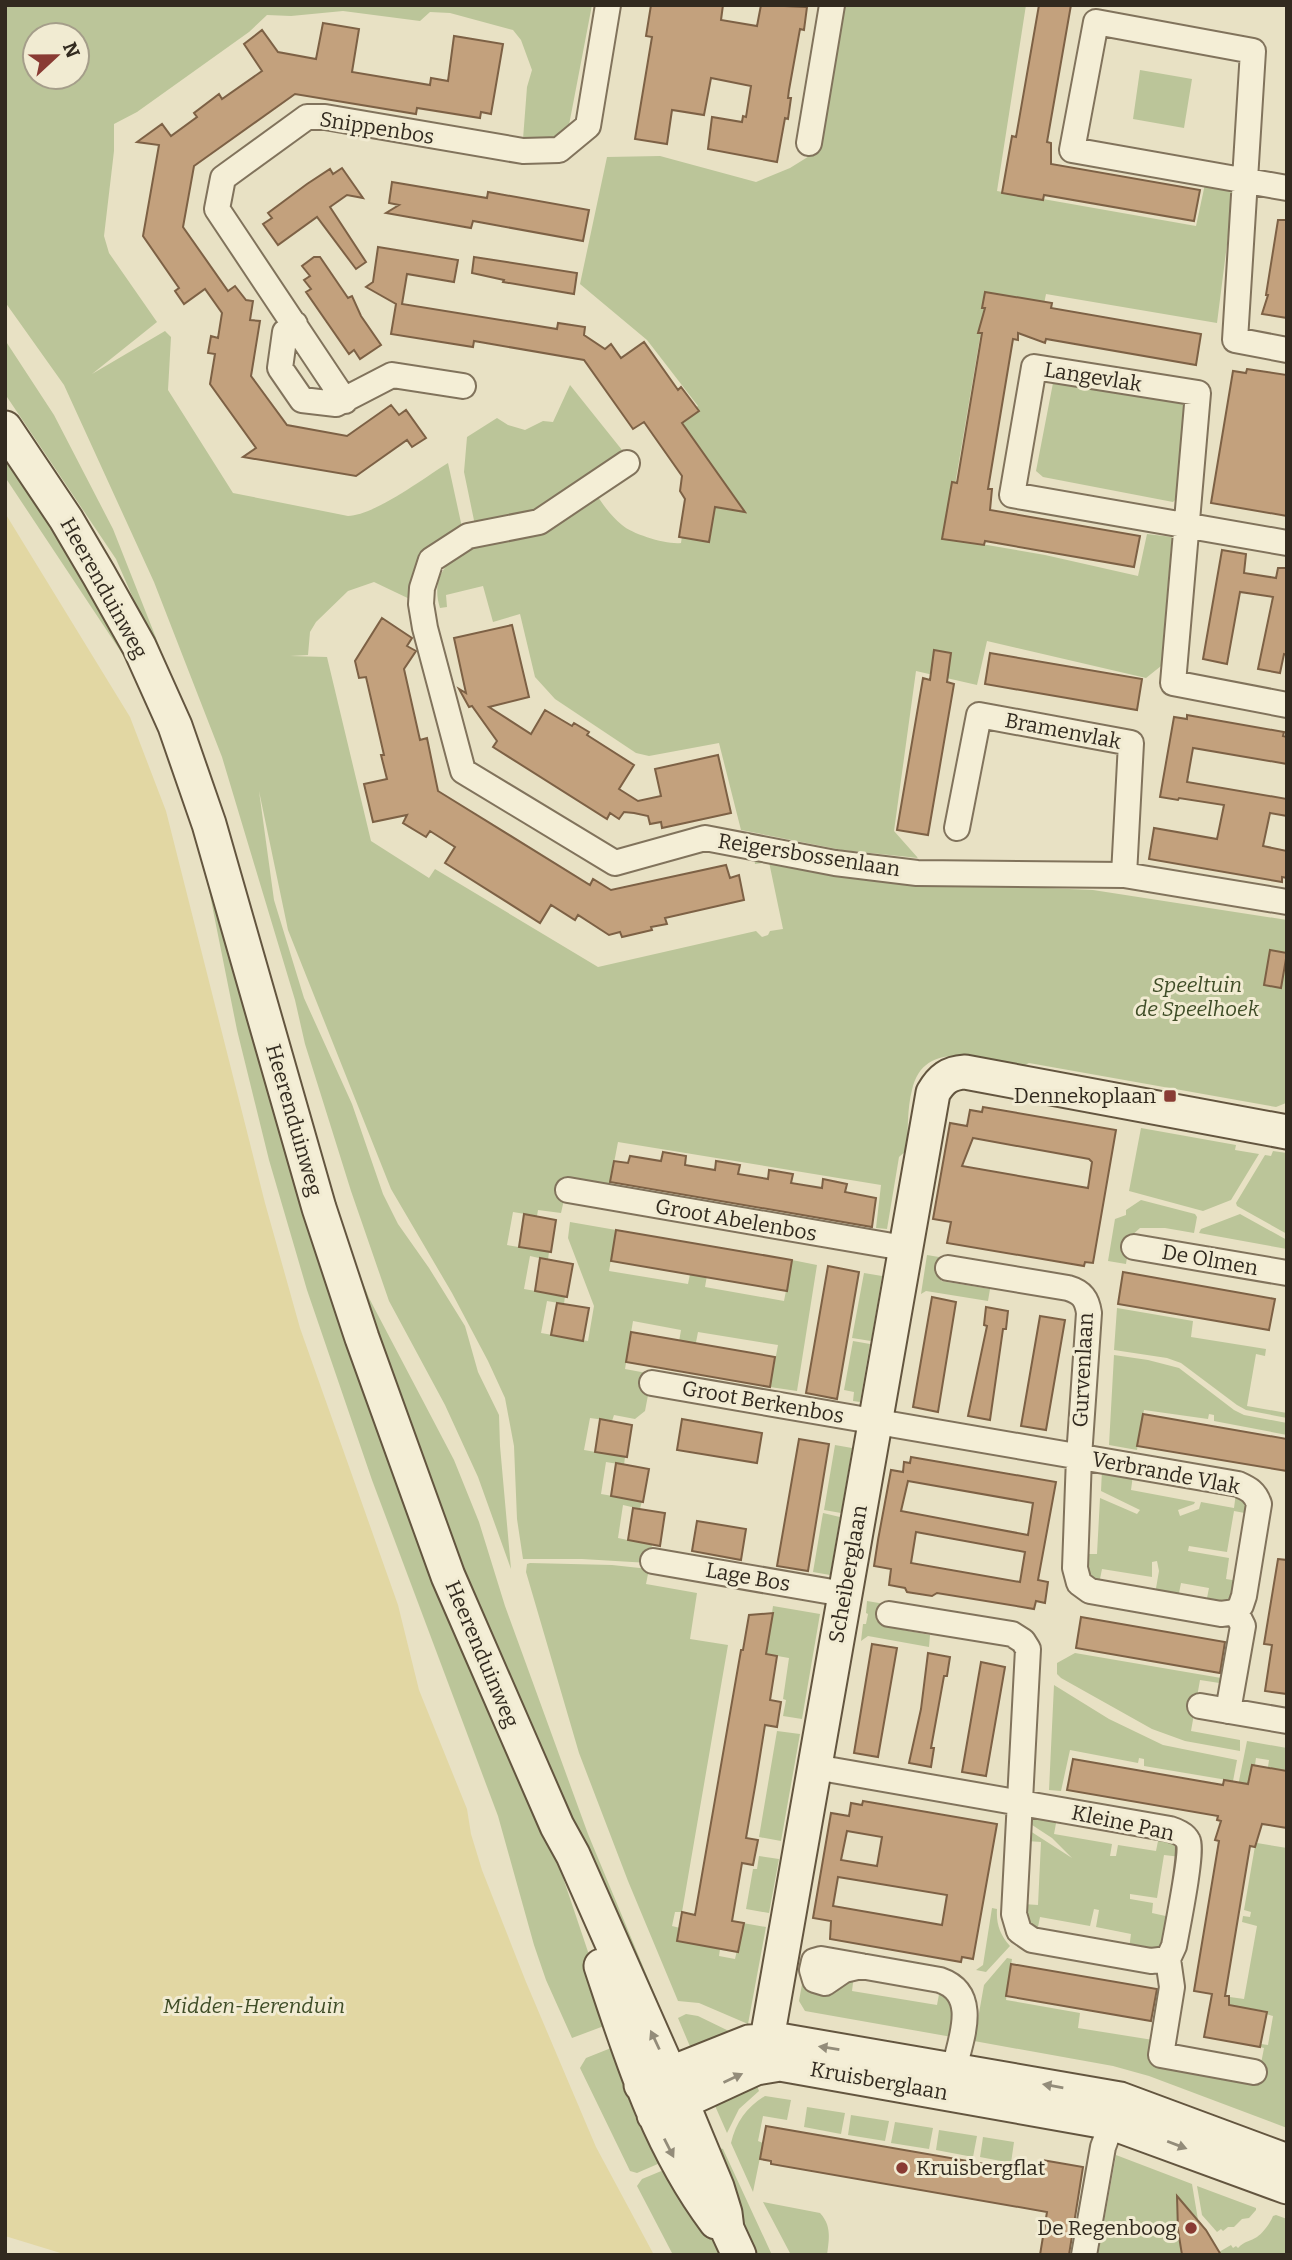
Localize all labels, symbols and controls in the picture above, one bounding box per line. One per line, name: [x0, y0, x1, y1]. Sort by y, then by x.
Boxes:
north arrow: [21, 21, 91, 91]
text: N: [58, 39, 85, 61]
street label: Snippenbos: [318, 106, 436, 150]
street label: Langevlak: [1042, 356, 1144, 398]
street label: Heerenduinweg: [55, 513, 154, 663]
street label: Bramenvlak: [1003, 707, 1123, 755]
street label: Reigersbossenlaan: [716, 828, 902, 882]
park label: Speeltuin de Speelhoek: [1135, 972, 1260, 1022]
street label: Heerenduinweg: [260, 1041, 328, 1199]
place label: Dennekoplaan: [1014, 1083, 1156, 1109]
marker: Dennekoplaan: [1162, 1088, 1178, 1104]
street label: Groot Abelenbos: [653, 1193, 819, 1247]
street label: De Olmen: [1160, 1239, 1260, 1281]
street label: Gurvenlaan: [1067, 1312, 1099, 1428]
street label: Groot Berkenbos: [680, 1375, 846, 1429]
street label: Verbrande Vlak: [1090, 1446, 1242, 1500]
street label: Scheiberglaan: [823, 1503, 873, 1645]
street label: Lage Bos: [704, 1557, 792, 1597]
street label: Heerenduinweg: [439, 1577, 525, 1732]
street label: Kleine Pan: [1069, 1799, 1177, 1847]
park label: Midden-Herenduin: [163, 1993, 345, 2019]
one-way arrow: [649, 2030, 660, 2051]
one-way arrow: [818, 2042, 840, 2053]
street label: Kruisberglaan: [808, 2056, 950, 2106]
one-way arrow: [723, 2072, 744, 2083]
one-way arrow: [1042, 2080, 1064, 2091]
one-way arrow: [663, 2138, 674, 2158]
one-way arrow: [1166, 2140, 1187, 2151]
place label: Kruisbergflat: [916, 2155, 1046, 2181]
marker: Kruisbergflat: [894, 2160, 910, 2176]
place label: De Regenboog: [1037, 2215, 1177, 2241]
marker: De Regenboog: [1183, 2220, 1199, 2236]

